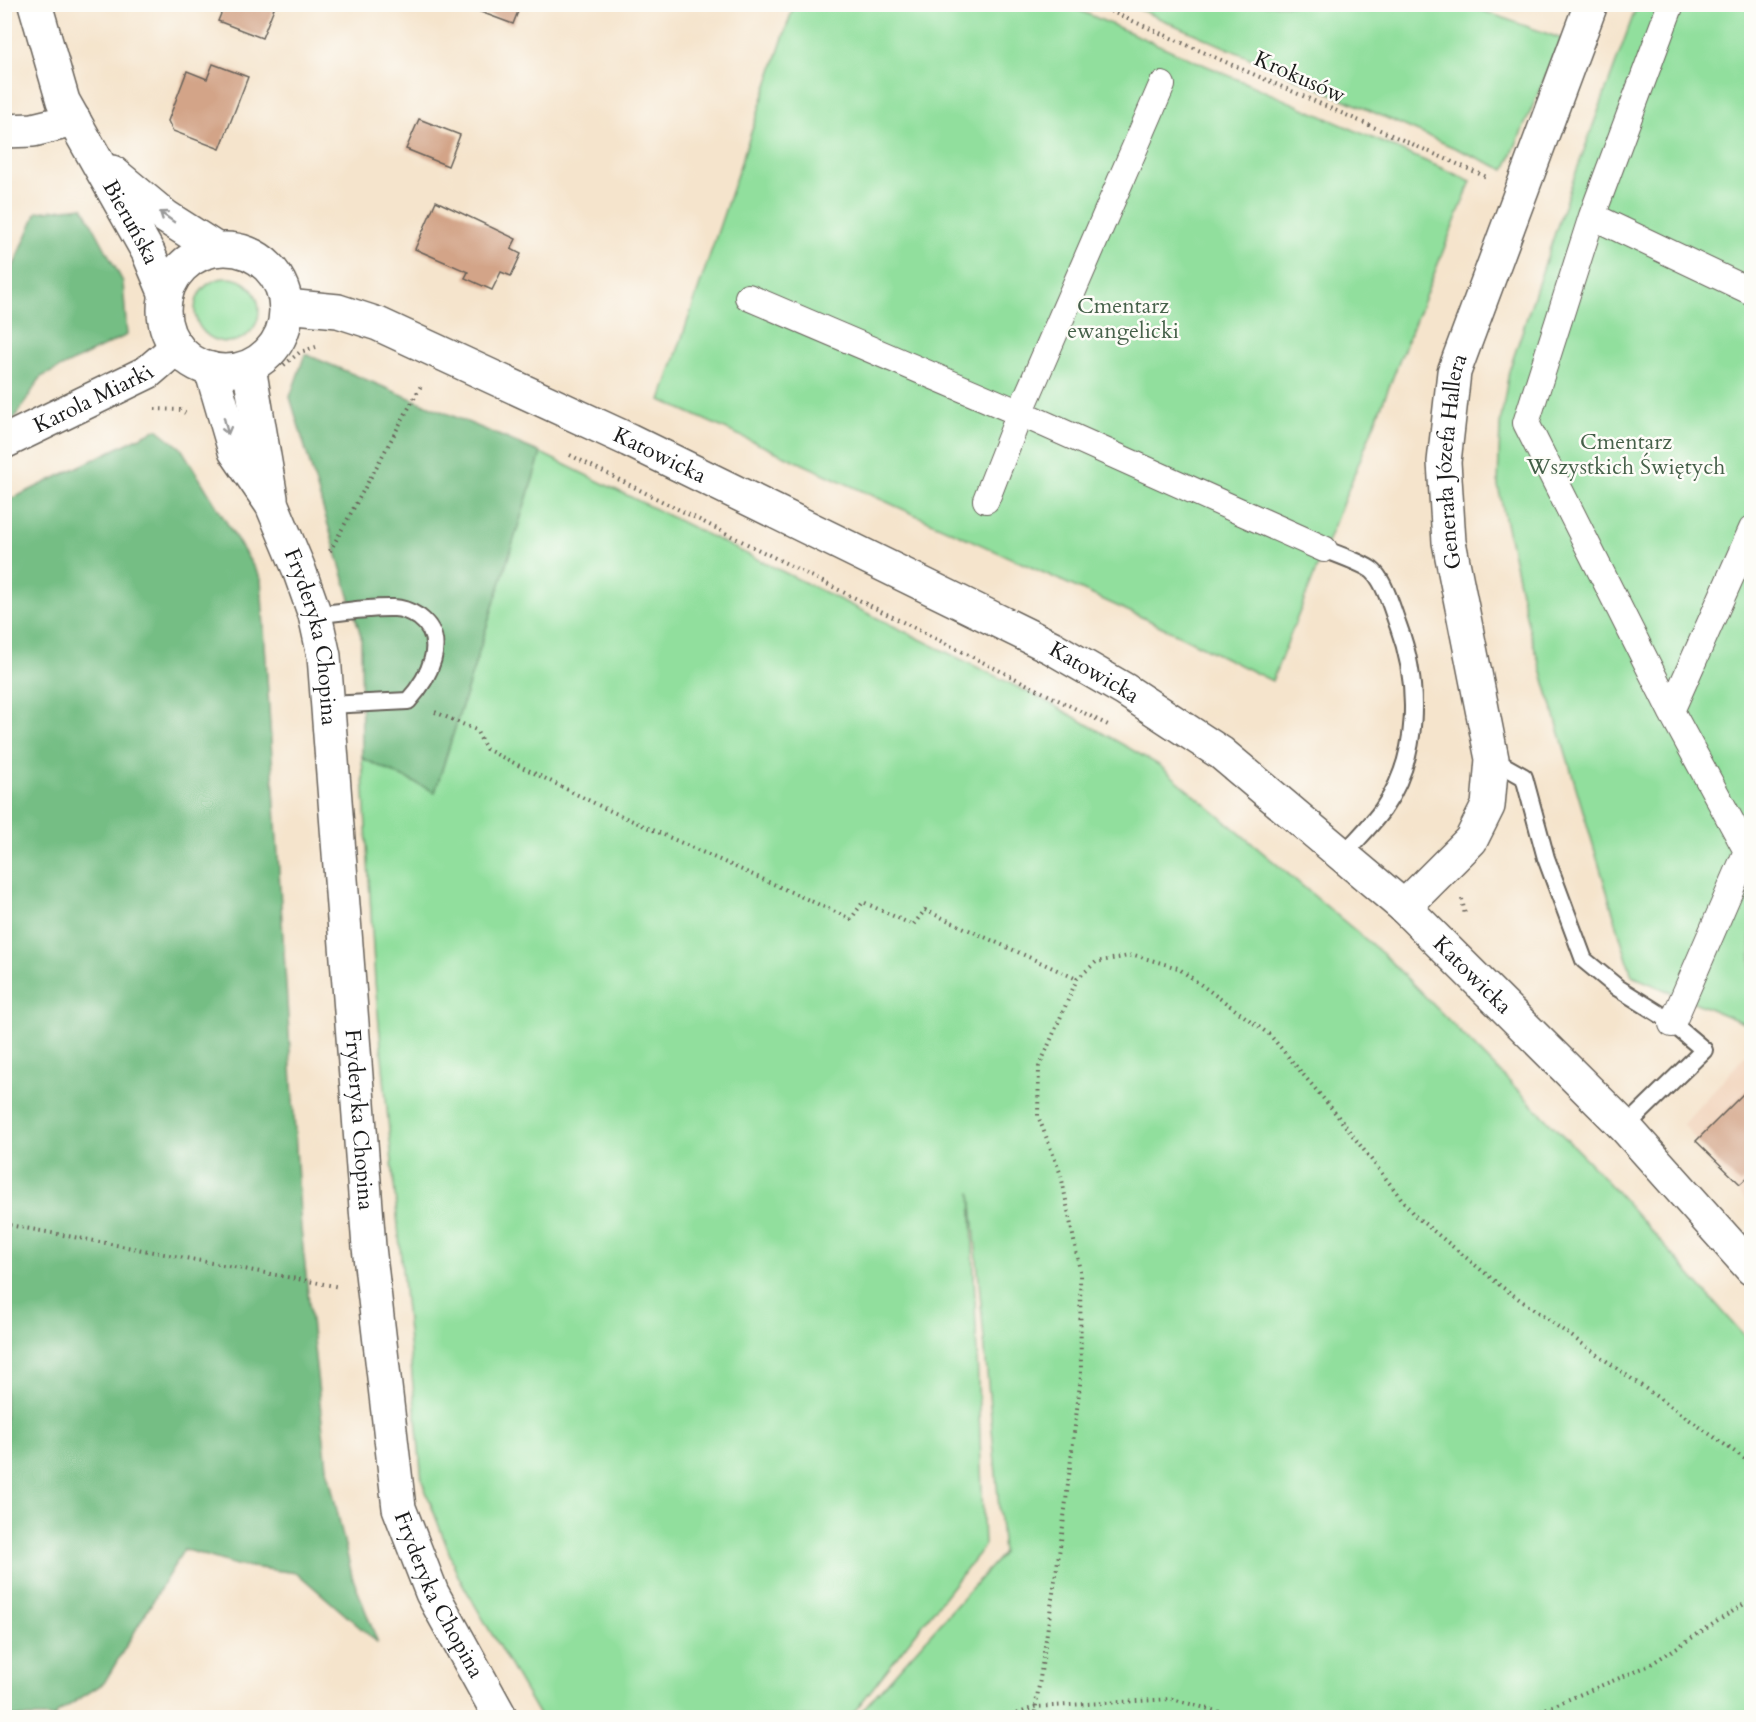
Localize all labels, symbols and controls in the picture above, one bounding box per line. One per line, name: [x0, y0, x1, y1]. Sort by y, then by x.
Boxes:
street label: Krokusów: [1250, 44, 1351, 111]
street label: Bieruńska: [95, 175, 167, 269]
one-way arrow: [159, 211, 175, 223]
park label: Cmentarz ewangelicki: [1067, 291, 1179, 346]
street label: Generała Józefa Hallera: [1429, 349, 1475, 572]
street label: Karola Miarki: [28, 358, 160, 440]
one-way arrow: [221, 416, 233, 435]
street label: Katowicka: [608, 420, 712, 491]
park label: Cmentarz Wszystkich Świętych: [1526, 427, 1725, 482]
street label: Fryderyka Chopina: [277, 544, 344, 727]
street label: Katowicka: [1044, 634, 1146, 711]
street label: Katowicka: [1426, 929, 1519, 1021]
street label: Fryderyka Chopina: [337, 1028, 381, 1212]
street label: Fryderyka Chopina: [387, 1507, 491, 1684]

